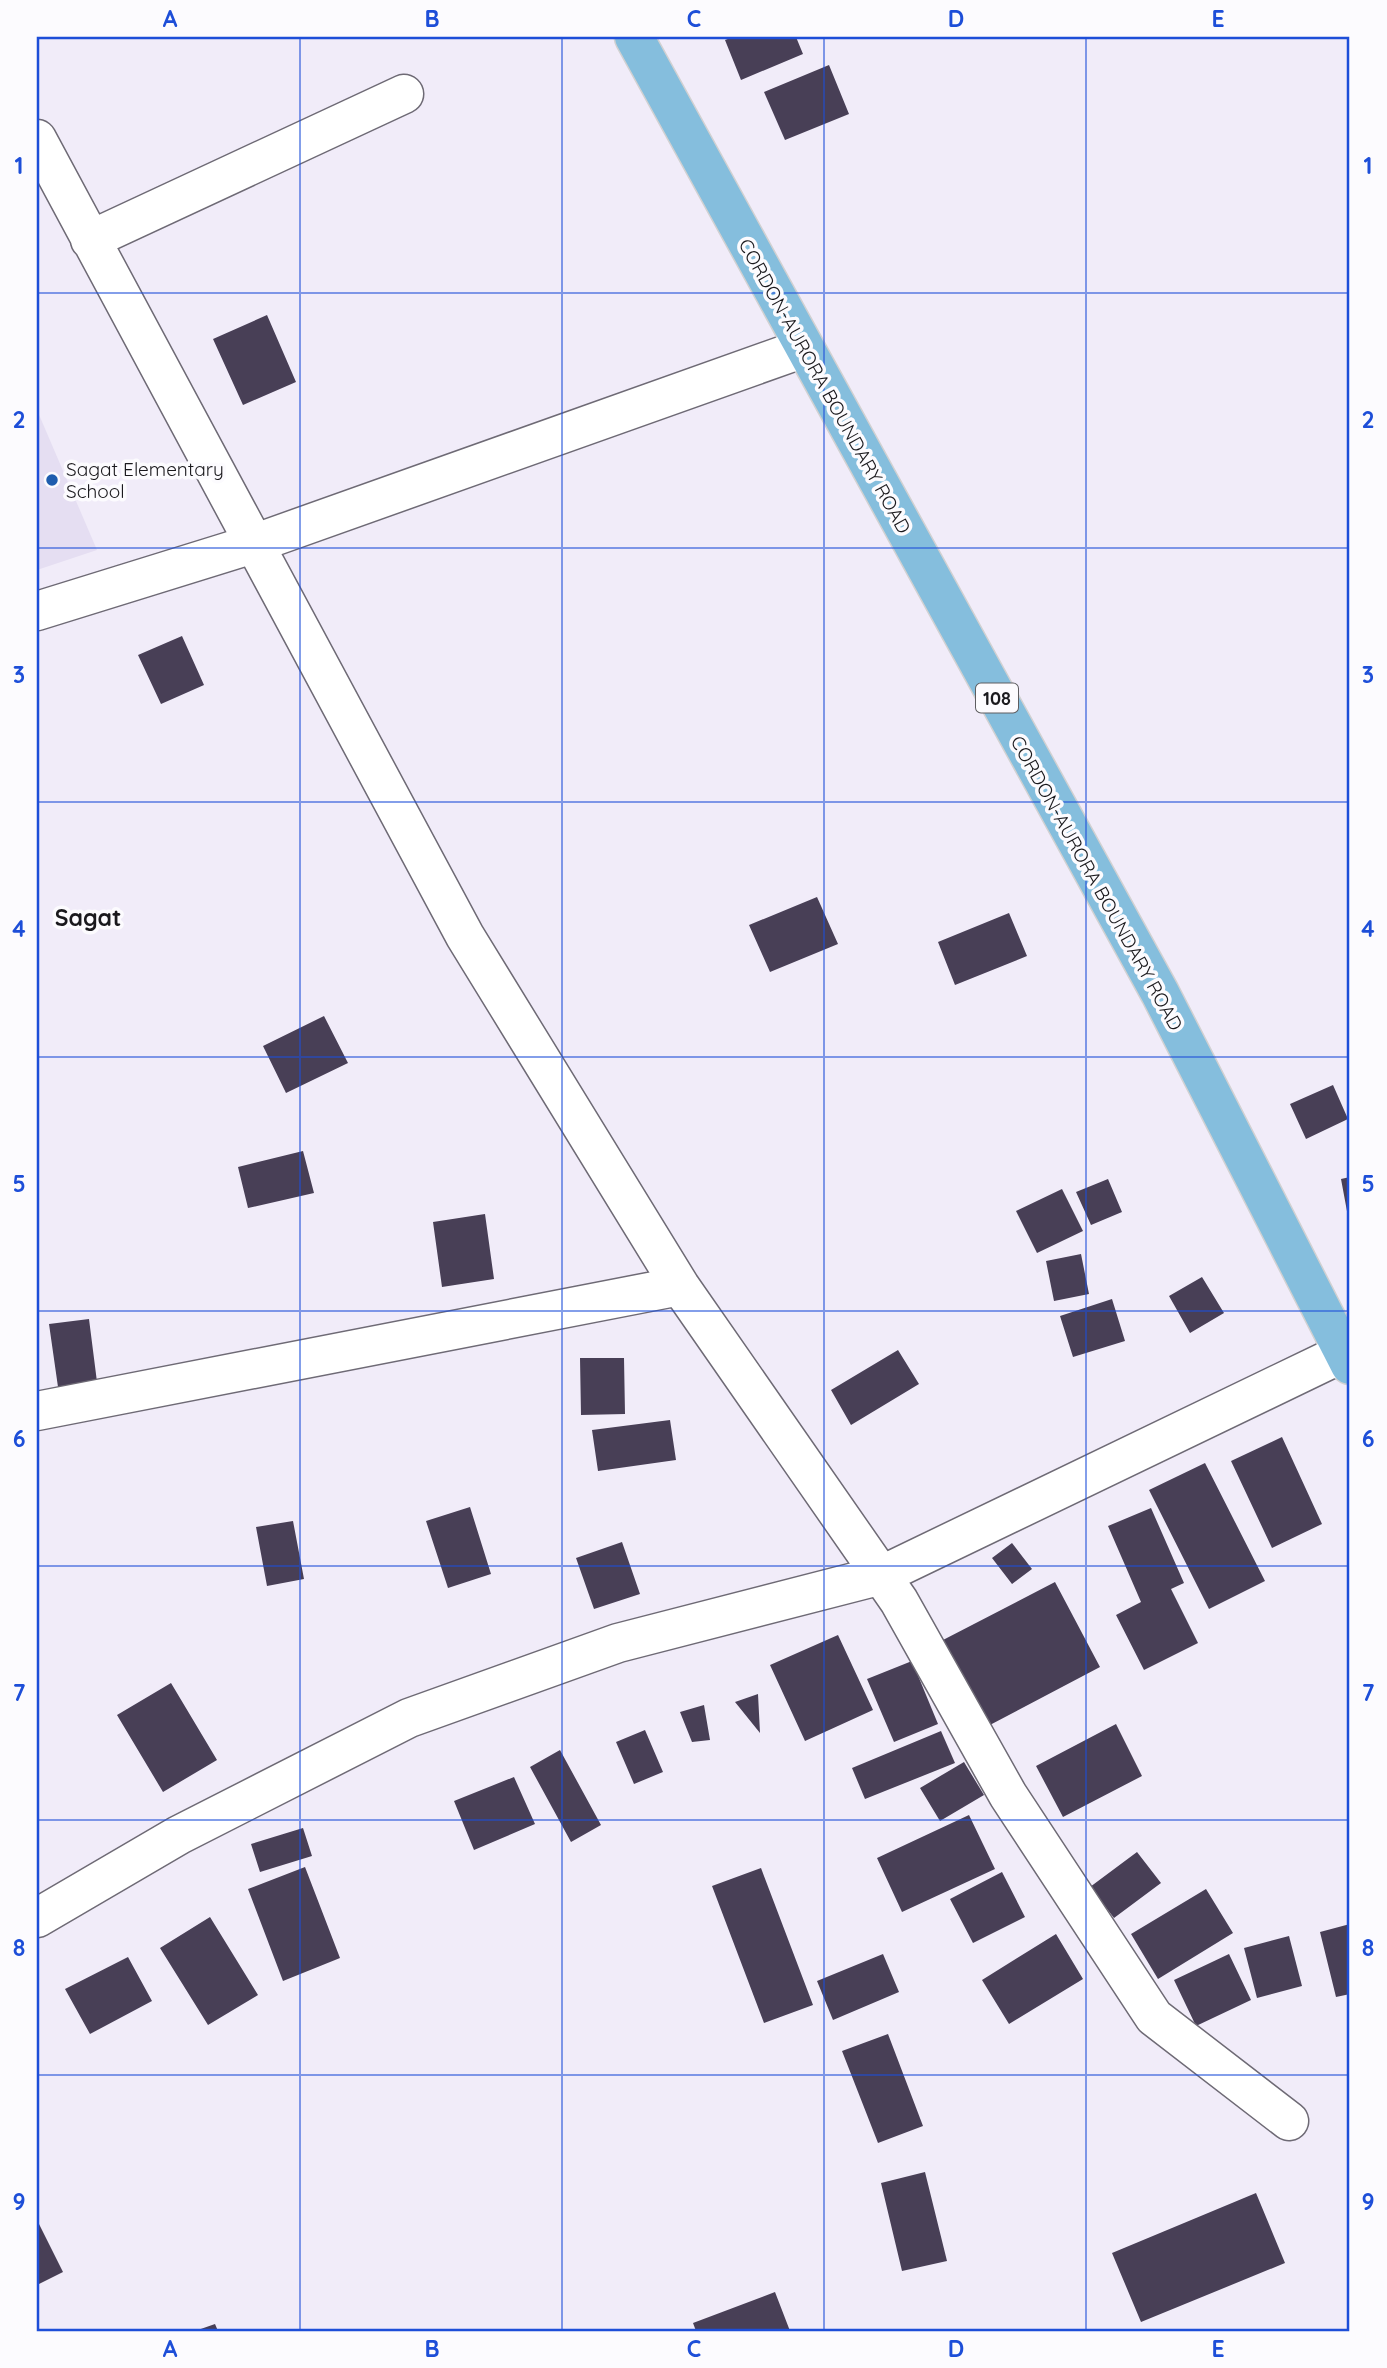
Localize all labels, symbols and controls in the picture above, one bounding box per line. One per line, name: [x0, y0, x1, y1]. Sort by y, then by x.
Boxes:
text: A: [163, 4, 178, 33]
text: B: [424, 4, 440, 33]
text: C: [687, 4, 701, 33]
text: D: [948, 4, 964, 33]
text: E: [1211, 4, 1225, 33]
text: 1: [15, 151, 23, 180]
text: 1: [1364, 151, 1372, 180]
street label: CORDON-AURORA BOUNDARY ROAD: [734, 234, 916, 538]
text: 2: [12, 405, 26, 434]
text: 2: [1361, 405, 1375, 434]
place label: Sagat Elementary School: [66, 457, 224, 503]
marker: Sagat Elementary School: [44, 472, 60, 488]
text: 3: [13, 660, 25, 689]
text: 3: [1362, 660, 1374, 689]
road number: 108: [976, 684, 1018, 712]
street label: CORDON-AURORA BOUNDARY ROAD: [1006, 731, 1188, 1035]
district label: Sagat: [55, 903, 121, 932]
text: 4: [12, 914, 26, 943]
text: 4: [1361, 914, 1375, 943]
text: 5: [12, 1169, 26, 1198]
text: 5: [1361, 1169, 1375, 1198]
text: 6: [13, 1424, 25, 1453]
text: 6: [1362, 1424, 1374, 1453]
text: 7: [13, 1678, 26, 1707]
text: 7: [1362, 1678, 1375, 1707]
text: 8: [13, 1933, 25, 1962]
text: 8: [1362, 1933, 1374, 1962]
text: 9: [12, 2187, 26, 2216]
text: 9: [1361, 2187, 1375, 2216]
text: A: [163, 2334, 178, 2363]
text: B: [424, 2334, 440, 2363]
text: C: [687, 2334, 701, 2363]
text: D: [948, 2334, 964, 2363]
text: E: [1211, 2334, 1225, 2363]

